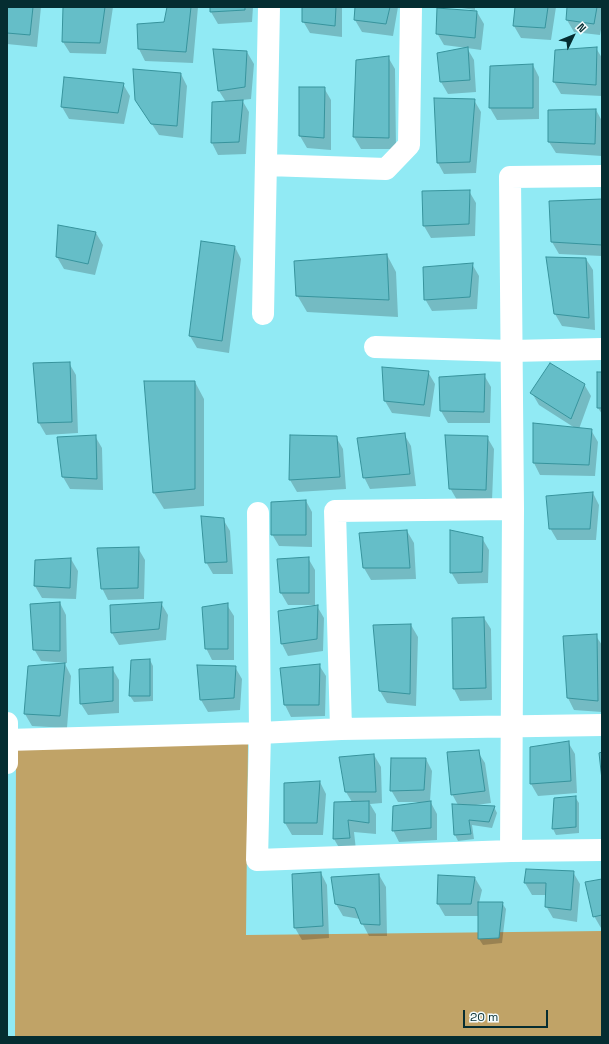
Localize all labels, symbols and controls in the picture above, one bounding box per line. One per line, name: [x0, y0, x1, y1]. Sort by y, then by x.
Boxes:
north arrow: [553, 16, 593, 56]
text: N: [574, 20, 589, 35]
scale bar: [465, 1002, 550, 1028]
text: 20 m: [470, 1009, 498, 1025]

